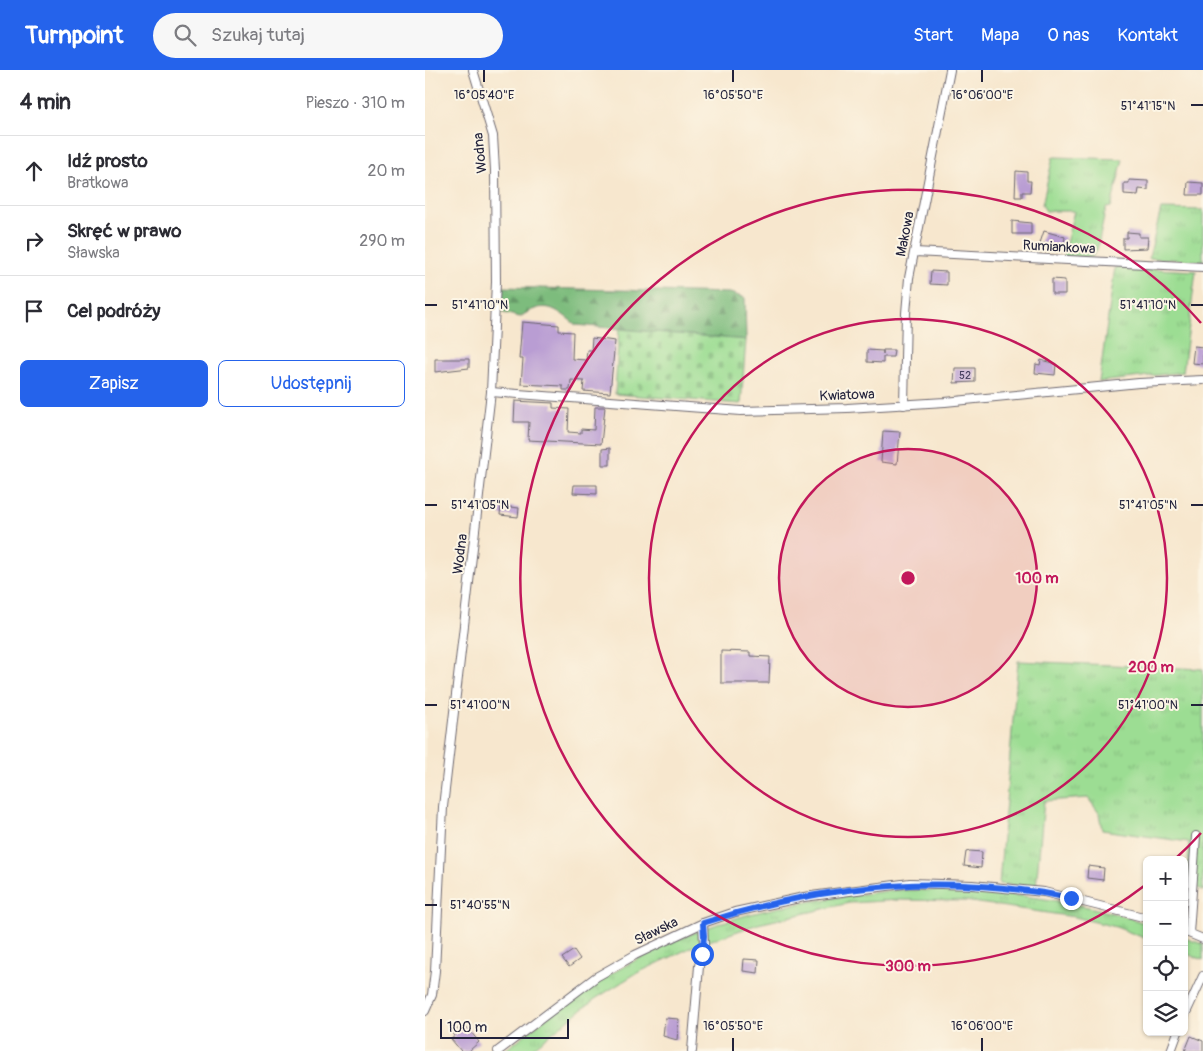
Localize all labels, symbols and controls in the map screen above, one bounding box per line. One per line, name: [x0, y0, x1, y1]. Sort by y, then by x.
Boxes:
search box: [153, 13, 503, 58]
text: Turnpoint: [25, 21, 123, 50]
icon: search: [171, 21, 199, 49]
text: Szukaj tutaj: [211, 23, 305, 47]
text: Start: [913, 24, 953, 47]
text: Mapa: [981, 24, 1019, 47]
text: O nas: [1047, 24, 1089, 47]
text: Kontakt: [1117, 24, 1178, 47]
text: 16°05'40"E: [454, 88, 514, 103]
text: 16°05'50"E: [703, 88, 763, 103]
text: 16°06'00"E: [951, 88, 1013, 103]
text: 4 min: [20, 89, 71, 116]
text: Pieszo · 310 m: [305, 93, 405, 113]
text: 51°41'15"N: [1121, 99, 1175, 114]
street label: Wodna: [469, 132, 491, 174]
text: Idź prosto: [67, 149, 148, 173]
icon: ahead: [20, 157, 48, 185]
text: 20 m: [367, 161, 405, 181]
text: Bratkowa: [67, 173, 129, 193]
street label: Makowa: [892, 210, 918, 258]
text: Skręć w prawo: [67, 219, 181, 243]
icon: right: [20, 227, 48, 255]
text: 290 m: [359, 231, 405, 251]
street label: Rumiankowa: [1022, 237, 1096, 257]
text: Sławska: [67, 243, 120, 263]
icon: arrive: [20, 297, 48, 325]
text: 51°41'10"N: [452, 298, 508, 313]
text: 51°41'10"N: [1120, 298, 1176, 313]
text: Cel podróży: [67, 299, 160, 323]
button: Zapisz: [20, 360, 208, 407]
button: Udostępnij: [218, 360, 405, 407]
house number: 52: [959, 369, 971, 382]
street label: Kwiatowa: [819, 386, 875, 404]
text: 51°41'05"N: [451, 498, 509, 513]
text: 51°41'05"N: [1119, 498, 1177, 513]
street label: Wodna: [449, 533, 471, 575]
centre of rings: [899, 569, 917, 587]
text: 100 m: [1016, 569, 1058, 588]
text: 200 m: [1128, 658, 1174, 677]
text: 51°41'00"N: [450, 698, 510, 713]
text: 51°41'00"N: [1118, 698, 1178, 713]
map controls: [1143, 856, 1188, 1036]
button: +: [1143, 856, 1188, 901]
route end: [1060, 887, 1083, 910]
text: 51°40'55"N: [450, 898, 510, 913]
button: −: [1143, 901, 1188, 946]
street label: Sławska: [632, 913, 680, 949]
route start: [691, 943, 714, 966]
button: locate: [1143, 946, 1188, 991]
text: 300 m: [885, 957, 931, 976]
button: layers: [1143, 991, 1188, 1036]
scale bar: [440, 1016, 569, 1039]
text: 100 m: [447, 1019, 487, 1036]
text: 16°05'50"E: [703, 1019, 763, 1034]
text: 16°06'00"E: [951, 1019, 1013, 1034]

